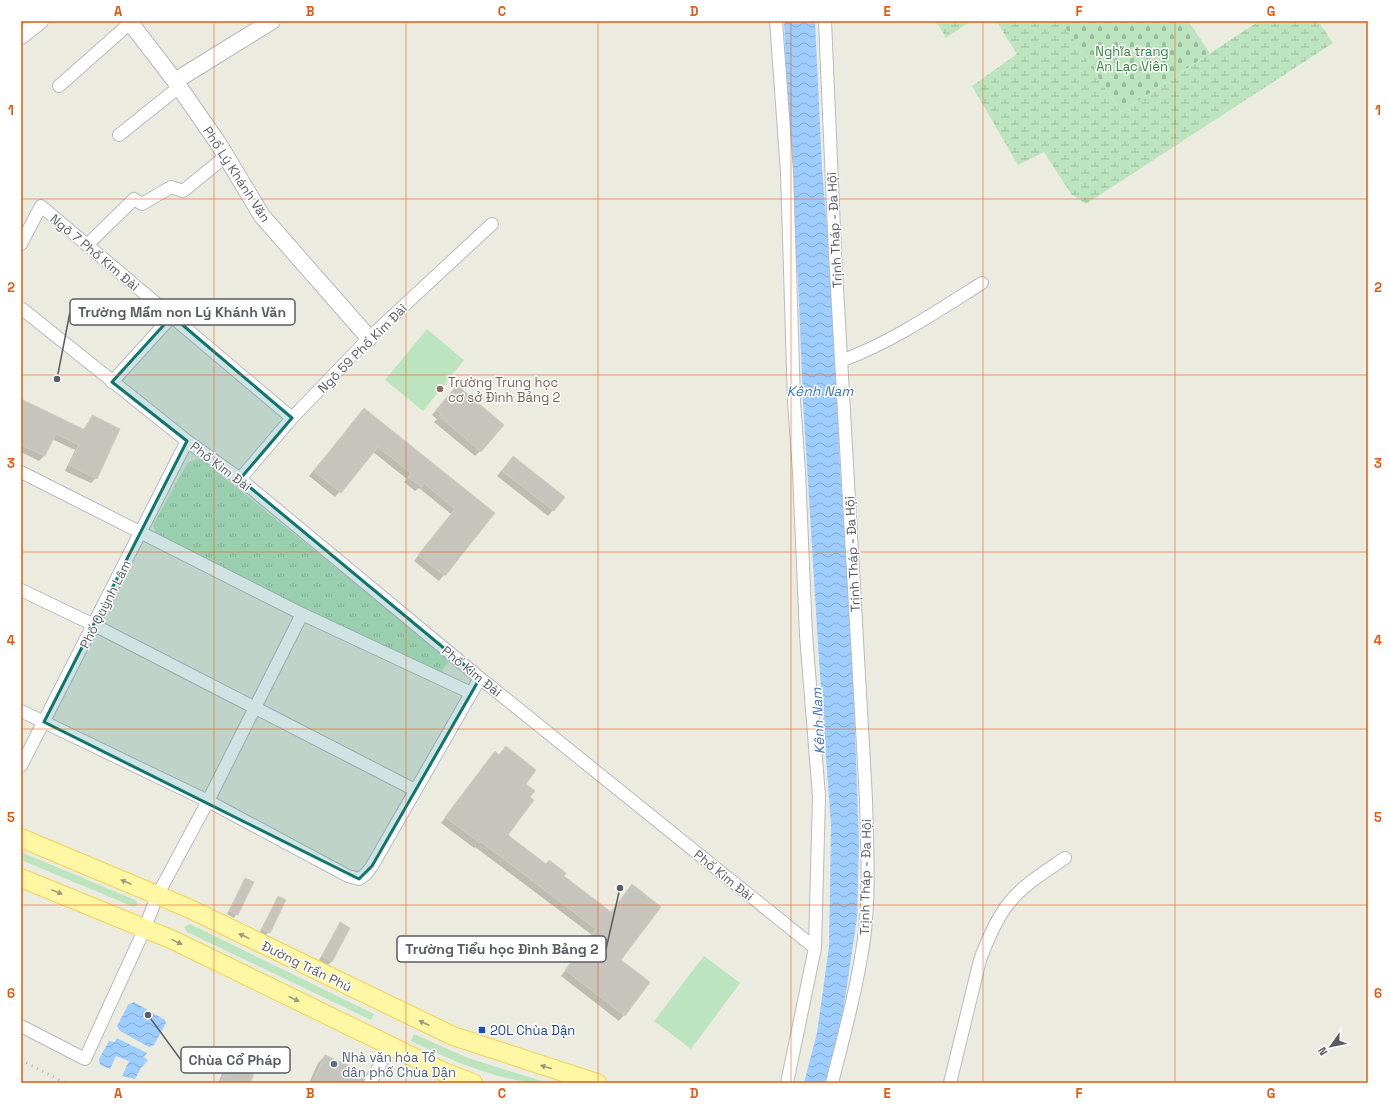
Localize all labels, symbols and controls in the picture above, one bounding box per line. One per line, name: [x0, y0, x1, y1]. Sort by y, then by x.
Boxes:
text: A: [114, 3, 123, 20]
text: B: [306, 3, 315, 20]
text: C: [498, 3, 506, 20]
text: D: [690, 3, 699, 20]
text: E: [883, 3, 891, 20]
text: F: [1076, 3, 1083, 20]
text: G: [1267, 3, 1275, 20]
park label: Nghĩa trang An Lạc Viên: [1095, 43, 1169, 75]
text: 1: [8, 102, 14, 119]
text: 1: [1375, 102, 1381, 119]
street label: Phố Lý Khánh Văn: [199, 123, 274, 225]
street label: Trịnh Tháp - Đa Hội: [823, 172, 846, 288]
street label: Ngõ 7 Phố Kim Đài: [47, 210, 143, 295]
text: 2: [7, 279, 15, 296]
text: 2: [1374, 279, 1382, 296]
callout: Trường Mầm non Lý Khánh Văn: [70, 299, 295, 325]
street label: Ngõ 59 Phố Kim Đài: [314, 300, 411, 397]
text: Trường Mầm non Lý Khánh Văn: [78, 303, 286, 321]
place label: Trường Trung học cơ sở Đình Bảng 2: [448, 374, 561, 406]
water label: Kênh Nam: [787, 382, 854, 400]
marker: Trường Trung học cơ sở Đình Bảng 2: [435, 384, 445, 394]
street label: Phố Kim Đài: [187, 438, 255, 495]
text: 3: [7, 455, 15, 472]
text: 3: [1374, 455, 1382, 472]
street label: Trịnh Tháp - Đa Hội: [841, 496, 864, 612]
street label: Phố Quỳnh Lâm: [76, 557, 135, 651]
text: 4: [7, 632, 15, 649]
text: 4: [1374, 632, 1382, 649]
street label: Phố Kim Đài: [438, 642, 505, 701]
water label: Kênh Nam: [807, 686, 829, 755]
text: 5: [7, 809, 15, 826]
text: 5: [1374, 809, 1382, 826]
street label: Trịnh Tháp - Đa Hội: [856, 819, 875, 935]
street label: Phố Kim Đài: [690, 846, 757, 905]
one-way arrow: [120, 879, 131, 885]
one-way arrow: [52, 890, 64, 896]
one-way arrow: [238, 933, 250, 939]
callout: Trường Tiểu học Đình Bảng 2: [397, 936, 606, 962]
street label: Đường Trần Phú: [259, 937, 355, 996]
one-way arrow: [172, 939, 183, 945]
text: Trường Tiểu học Đình Bảng 2: [405, 940, 599, 958]
text: 6: [7, 985, 15, 1002]
text: 6: [1374, 985, 1382, 1002]
one-way arrow: [289, 996, 300, 1002]
one-way arrow: [418, 1020, 430, 1026]
place label: 20L Chùa Dận: [490, 1022, 575, 1039]
marker: 20L Chùa Dận: [477, 1025, 487, 1035]
north arrow: [1311, 1026, 1351, 1066]
text: N: [1315, 1045, 1330, 1058]
callout: Chùa Cổ Pháp: [181, 1047, 290, 1073]
place label: Nhà văn hóa Tổ dân phố Chùa Dận: [342, 1049, 456, 1081]
text: Chùa Cổ Pháp: [188, 1051, 282, 1069]
marker: Nhà văn hóa Tổ dân phố Chùa Dận: [329, 1059, 339, 1069]
one-way arrow: [540, 1064, 552, 1070]
text: A: [114, 1085, 123, 1102]
text: B: [306, 1085, 315, 1102]
text: C: [498, 1085, 506, 1102]
text: D: [690, 1085, 699, 1102]
text: E: [883, 1085, 891, 1102]
text: F: [1076, 1085, 1083, 1102]
text: G: [1267, 1085, 1275, 1102]

